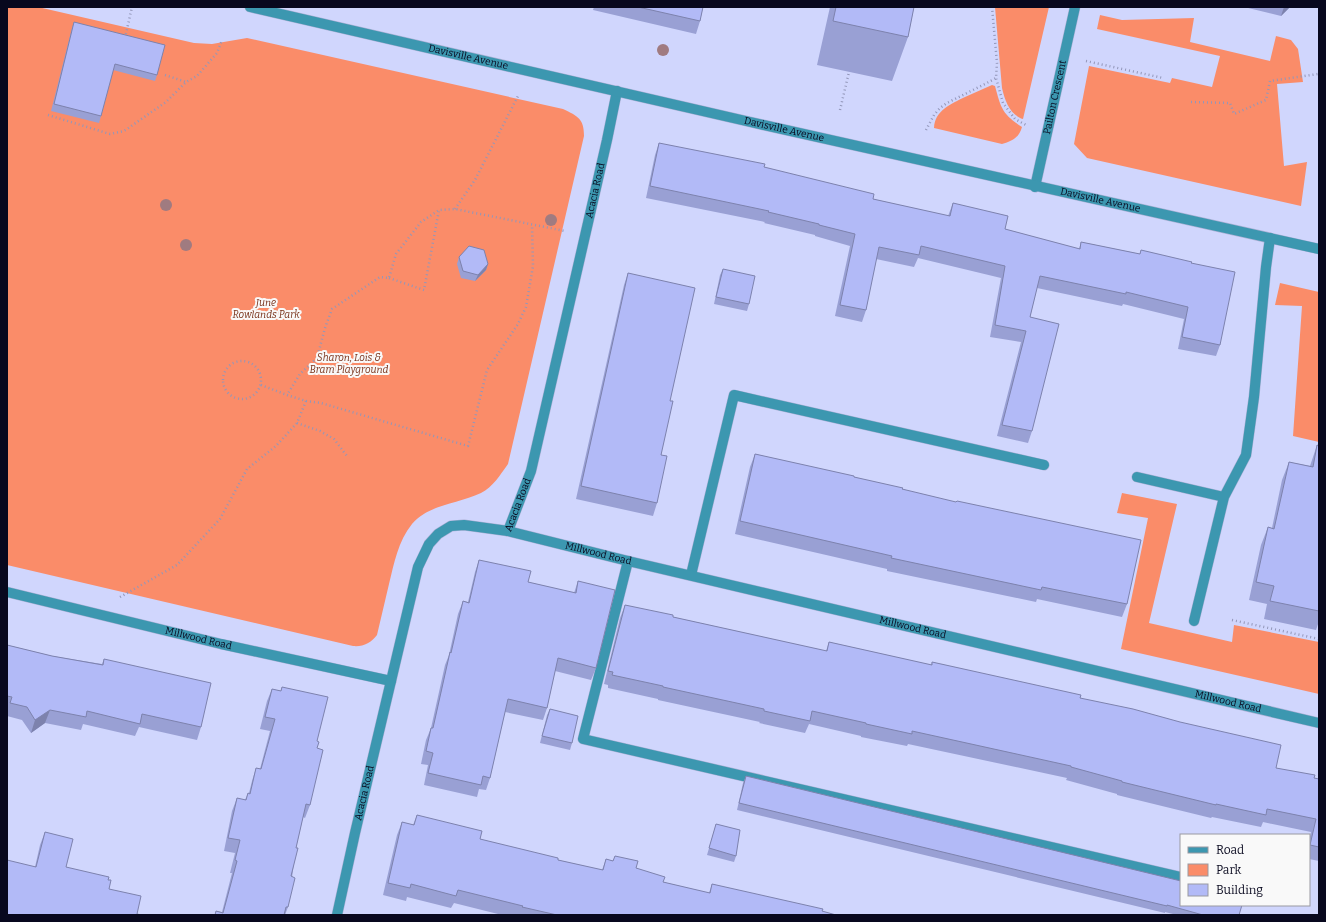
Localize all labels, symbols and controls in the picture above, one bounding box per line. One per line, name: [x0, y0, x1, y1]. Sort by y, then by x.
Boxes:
street label: Davisville Avenue: [427, 42, 509, 72]
street label: Pailton Crescent: [1041, 59, 1069, 135]
street label: Davisville Avenue: [743, 115, 825, 144]
street label: Acacia Road: [583, 162, 608, 219]
street label: Davisville Avenue: [1059, 185, 1142, 215]
park label: June Rowlands Park: [232, 297, 300, 321]
park label: Sharon, Lois & Bram Playground: [310, 352, 389, 376]
street label: Acacia Road: [502, 476, 534, 533]
street label: Millwood Road: [564, 539, 633, 568]
street label: Millwood Road: [878, 614, 947, 641]
street label: Millwood Road: [164, 625, 233, 652]
street label: Millwood Road: [1193, 688, 1263, 715]
street label: Acacia Road: [352, 764, 377, 822]
legend: [1180, 834, 1310, 906]
text: Road: [1216, 843, 1244, 857]
text: Park: [1216, 863, 1242, 877]
text: Building: [1216, 883, 1263, 897]

